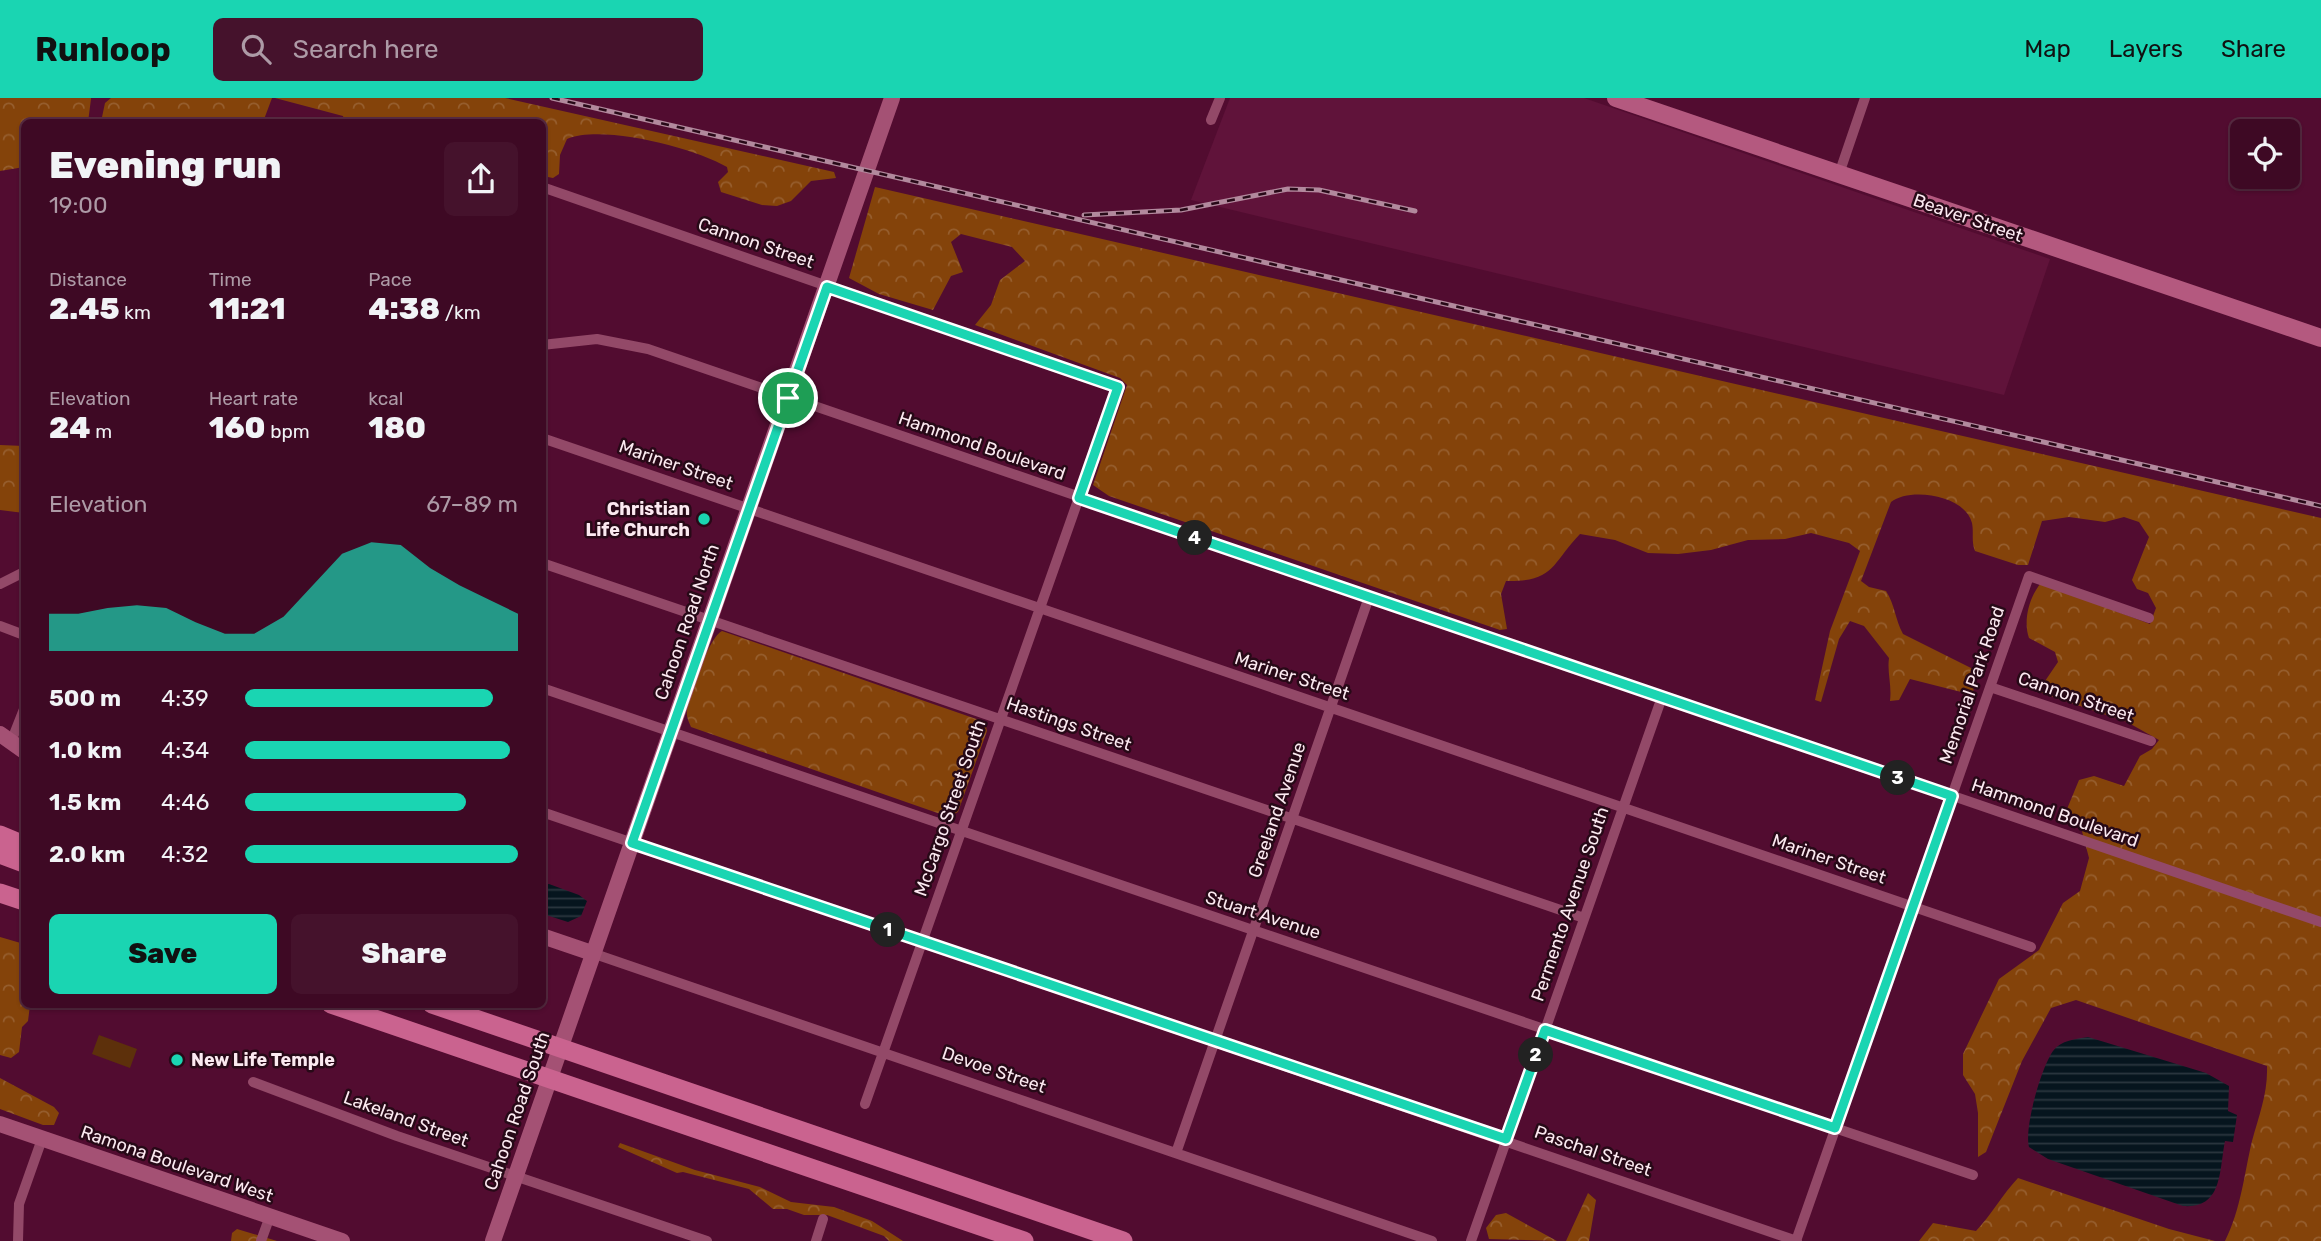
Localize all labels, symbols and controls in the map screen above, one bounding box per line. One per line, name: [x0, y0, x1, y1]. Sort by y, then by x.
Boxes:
search box: [213, 18, 703, 81]
text: Runloop: [35, 30, 171, 69]
icon: search: [237, 30, 275, 68]
text: Search here: [293, 34, 439, 65]
text: Map: [2024, 35, 2071, 63]
text: Layers: [2109, 35, 2183, 63]
text: Share: [2221, 35, 2286, 63]
map controls: [2230, 119, 2300, 189]
button: locate: [2230, 119, 2300, 189]
text: Evening run: [49, 142, 282, 188]
button: share: [444, 142, 518, 216]
street label: Beaver Street: [1910, 189, 2026, 247]
text: 19:00: [49, 191, 108, 219]
street label: Cannon Street: [695, 213, 817, 273]
text: Distance: [49, 268, 127, 291]
text: Time: [209, 268, 252, 291]
text: Pace: [368, 268, 412, 291]
text: 2.45: [49, 291, 119, 327]
text: 11:21: [209, 291, 286, 327]
text: 4:38: [368, 291, 440, 327]
text: km: [119, 301, 151, 324]
text: /km: [440, 301, 481, 324]
pin: [758, 368, 818, 428]
icon: arrive: [769, 379, 807, 417]
text: Elevation: [49, 387, 130, 410]
text: Heart rate: [209, 387, 298, 410]
text: kcal: [368, 387, 403, 410]
street label: Hammond Boulevard: [896, 407, 1068, 485]
text: 24: [49, 410, 91, 446]
text: 160: [209, 410, 266, 446]
text: 180: [368, 410, 426, 446]
text: m: [91, 420, 112, 443]
text: bpm: [266, 420, 310, 443]
street label: Mariner Street: [616, 435, 736, 495]
text: Elevation: [49, 490, 148, 518]
text: 67–89 m: [426, 490, 518, 518]
place label: Christian Life Church: [585, 498, 690, 541]
marker: Christian Life Church: [696, 511, 712, 527]
pin: 4: [1178, 520, 1212, 556]
text: 4: [1188, 526, 1201, 549]
street label: Cahoon Road North: [650, 541, 724, 703]
street label: Memorial Park Road: [1935, 603, 2009, 767]
street label: Mariner Street: [1232, 647, 1352, 705]
street label: Cannon Street: [2015, 667, 2137, 727]
text: 500 m: [49, 684, 121, 712]
text: 4:39: [161, 684, 209, 712]
street label: Hastings Street: [1004, 692, 1134, 756]
street label: McCargo Street South: [909, 717, 991, 899]
text: 1.0 km: [49, 736, 122, 764]
text: 4:34: [161, 736, 209, 764]
street label: Greeland Avenue: [1243, 739, 1311, 881]
pin: 3: [1881, 760, 1916, 796]
text: 3: [1891, 766, 1904, 789]
street label: Hammond Boulevard: [1969, 774, 2141, 852]
text: 1.5 km: [49, 788, 121, 816]
text: 4:46: [161, 788, 209, 816]
street label: Permento Avenue South: [1526, 804, 1614, 1004]
street label: Mariner Street: [1769, 829, 1889, 889]
text: 2.0 km: [49, 840, 125, 868]
text: 4:32: [161, 840, 209, 868]
street label: Stuart Avenue: [1203, 886, 1323, 944]
pin: 1: [870, 912, 906, 948]
button: Save: [49, 914, 277, 994]
button: Share: [291, 914, 518, 994]
text: 1: [883, 918, 892, 941]
street label: Cahoon Road South: [480, 1029, 554, 1193]
pin: 2: [1518, 1038, 1554, 1072]
street label: Devoe Street: [939, 1042, 1049, 1098]
text: 2: [1529, 1043, 1542, 1066]
place label: New Life Temple: [191, 1049, 335, 1071]
marker: New Life Temple: [169, 1052, 185, 1068]
street label: Lakeland Street: [341, 1086, 471, 1152]
street label: Ramona Boulevard West: [78, 1121, 276, 1207]
street label: Paschal Street: [1532, 1121, 1654, 1181]

